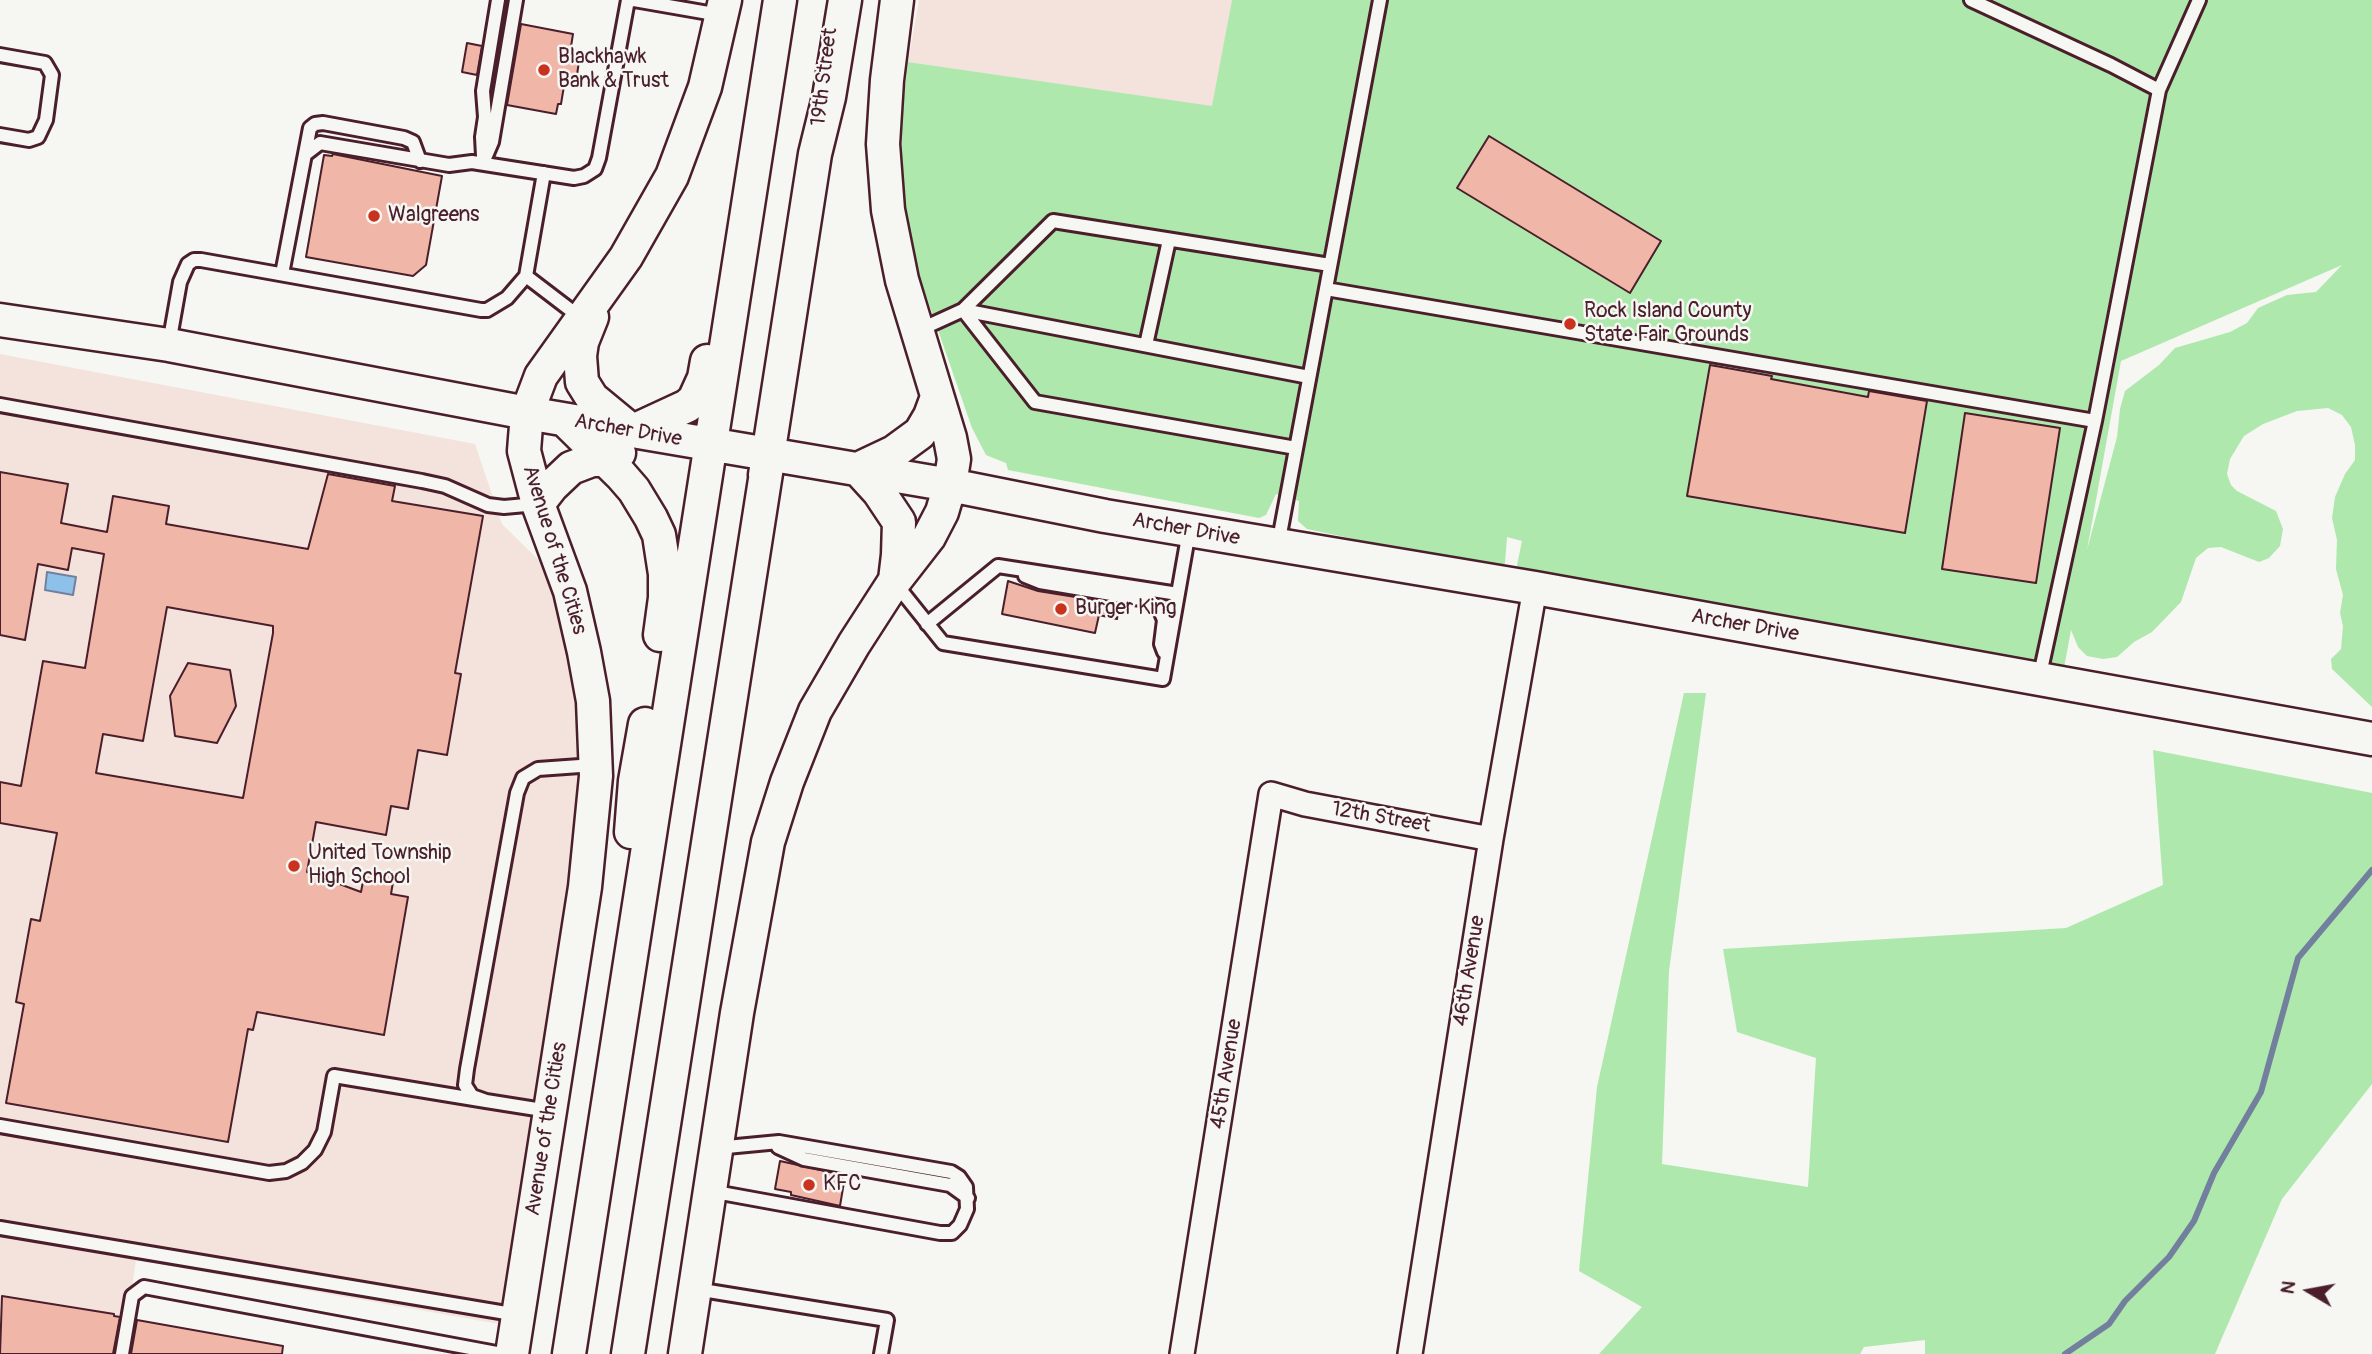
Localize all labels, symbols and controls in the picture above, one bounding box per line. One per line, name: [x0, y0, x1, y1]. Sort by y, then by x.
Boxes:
street label: 19th Street: [806, 26, 844, 128]
place label: Blackhawk Bank & Trust: [558, 45, 669, 95]
marker: Blackhawk Bank & Trust: [536, 62, 552, 78]
place label: Walgreens: [388, 203, 479, 229]
marker: Walgreens: [366, 208, 382, 224]
place label: Rock Island County State Fair Grounds: [1584, 299, 1751, 349]
marker: Rock Island County State Fair Grounds: [1562, 316, 1578, 332]
street label: Archer Drive: [572, 409, 684, 453]
street label: Avenue of the Cities: [516, 462, 592, 638]
street label: Archer Drive: [1130, 508, 1242, 552]
place label: Burger King: [1075, 596, 1177, 622]
marker: Burger King: [1053, 601, 1069, 617]
street label: Archer Drive: [1689, 604, 1801, 648]
street label: 12th Street: [1330, 797, 1432, 839]
place label: United Township High School: [308, 841, 452, 891]
marker: United Township High School: [286, 858, 302, 874]
street label: 46th Avenue: [1449, 914, 1491, 1028]
street label: 45th Avenue: [1206, 1017, 1248, 1131]
street label: Avenue of the Cities: [521, 1040, 573, 1218]
place label: KFC: [823, 1172, 861, 1198]
marker: KFC: [801, 1177, 817, 1193]
north arrow: [2274, 1256, 2344, 1326]
text: N: [2275, 1279, 2301, 1296]

